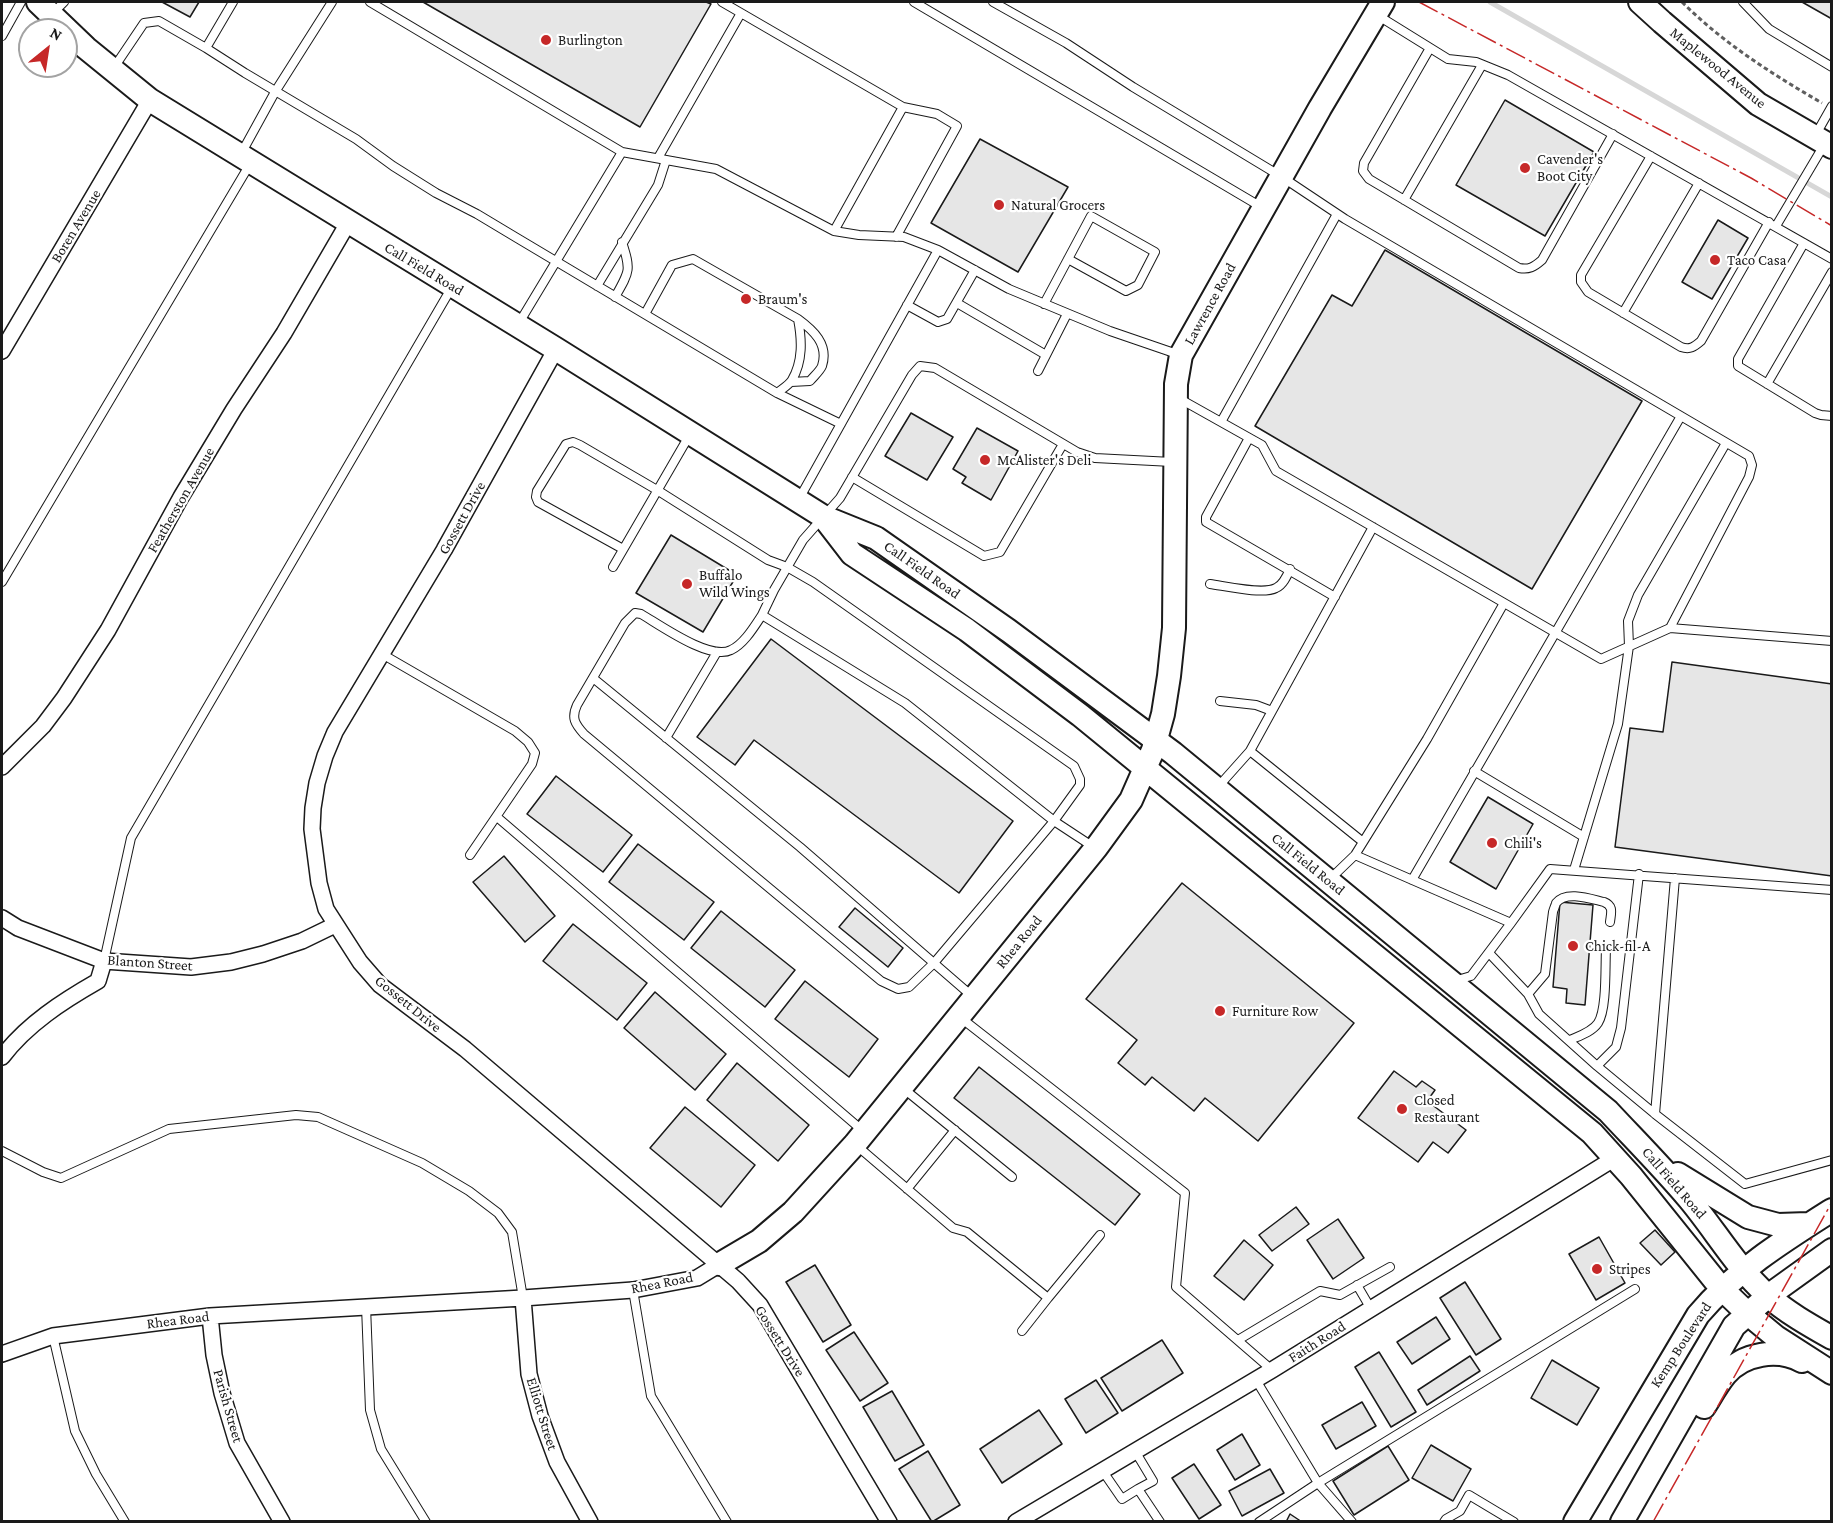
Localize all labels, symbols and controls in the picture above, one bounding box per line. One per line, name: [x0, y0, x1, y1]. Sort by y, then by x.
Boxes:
north arrow: [18, 18, 78, 78]
text: N: [47, 24, 65, 44]
street label: Maplewood Avenue: [1666, 24, 1770, 112]
place label: Burlington: [558, 31, 623, 49]
marker: Burlington: [539, 33, 553, 47]
place label: Cavender's Boot City: [1537, 150, 1603, 185]
marker: Cavender's Boot City: [1518, 161, 1532, 175]
street label: Boren Avenue: [47, 186, 105, 266]
place label: Natural Grocers: [1011, 196, 1105, 214]
marker: Natural Grocers: [992, 198, 1006, 212]
street label: Call Field Road: [381, 238, 467, 300]
place label: Taco Casa: [1727, 251, 1787, 269]
marker: Taco Casa: [1708, 253, 1722, 267]
street label: Lawrence Road: [1180, 260, 1240, 348]
place label: Braum's: [758, 290, 808, 308]
marker: Braum's: [739, 292, 753, 306]
street label: Featherston Avenue: [144, 444, 218, 556]
place label: McAlister's Deli: [997, 451, 1091, 469]
marker: McAlister's Deli: [978, 453, 992, 467]
street label: Gossett Drive: [435, 478, 489, 558]
street label: Call Field Road: [880, 537, 964, 603]
place label: Buffalo Wild Wings: [699, 566, 770, 601]
marker: Buffalo Wild Wings: [680, 577, 694, 591]
street label: Call Field Road: [1268, 829, 1348, 899]
place label: Chili's: [1504, 834, 1542, 852]
marker: Chili's: [1485, 836, 1499, 850]
street label: Rhea Road: [992, 912, 1046, 972]
place label: Chick-fil-A: [1585, 937, 1650, 955]
marker: Chick-fil-A: [1566, 939, 1580, 953]
street label: Blanton Street: [107, 951, 193, 975]
street label: Gossett Drive: [371, 972, 445, 1036]
place label: Furniture Row: [1232, 1002, 1318, 1020]
marker: Furniture Row: [1213, 1004, 1227, 1018]
place label: Closed Restaurant: [1414, 1091, 1479, 1126]
marker: Closed Restaurant: [1395, 1102, 1409, 1116]
street label: Call Field Road: [1638, 1143, 1710, 1223]
place label: Stripes: [1609, 1260, 1651, 1278]
marker: Stripes: [1590, 1262, 1604, 1276]
street label: Rhea Road: [629, 1268, 695, 1298]
street label: Kemp Boulevard: [1647, 1299, 1715, 1391]
street label: Gossett Drive: [751, 1302, 809, 1380]
street label: Rhea Road: [146, 1307, 210, 1333]
street label: Faith Road: [1285, 1317, 1349, 1367]
street label: Parish Street: [209, 1367, 247, 1445]
street label: Elliott Street: [522, 1375, 562, 1453]

